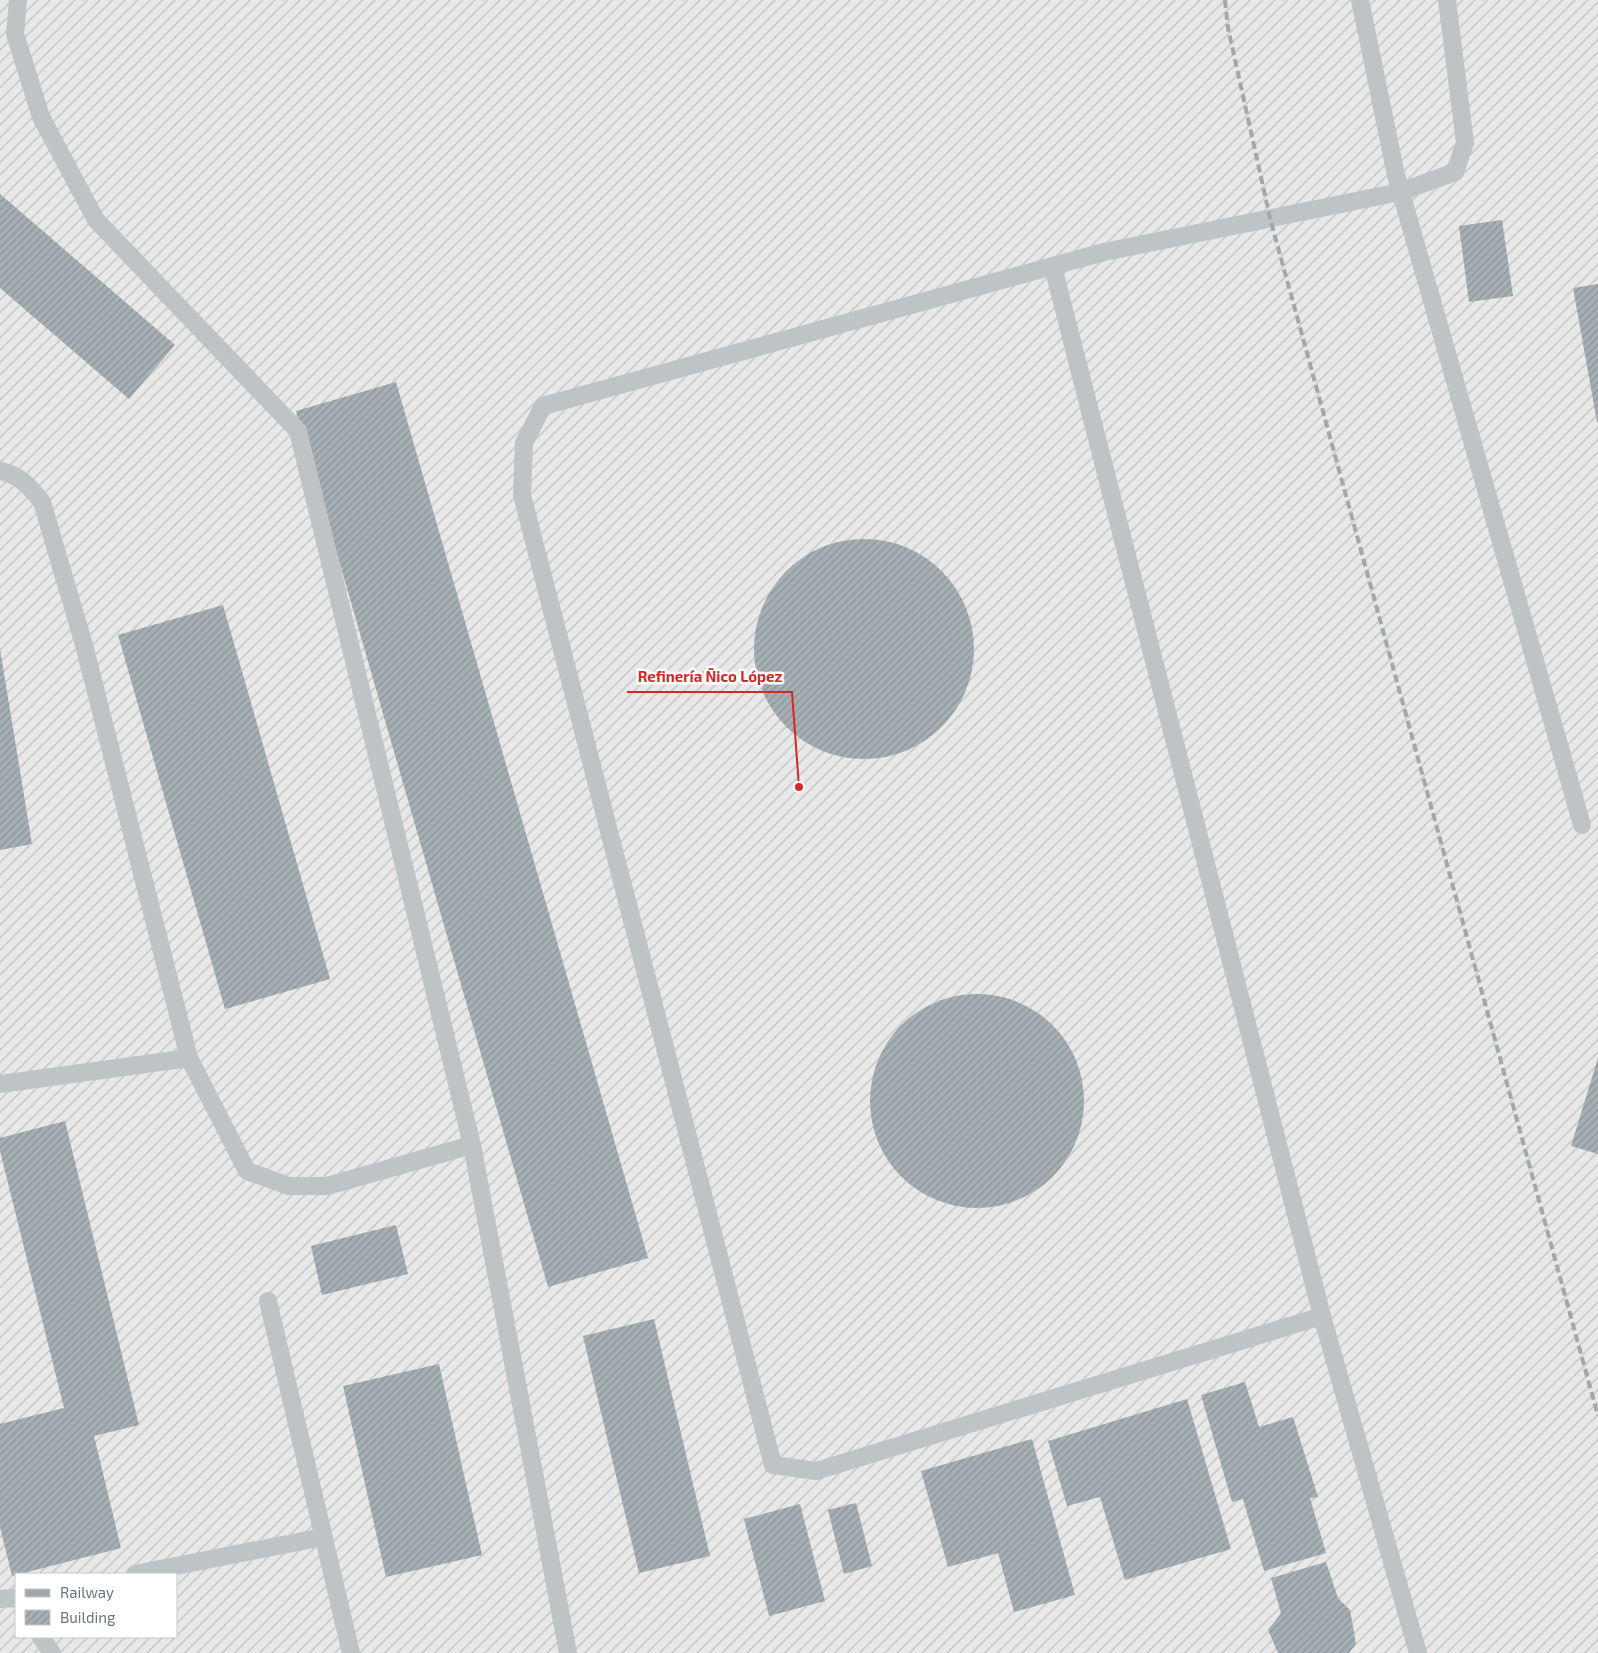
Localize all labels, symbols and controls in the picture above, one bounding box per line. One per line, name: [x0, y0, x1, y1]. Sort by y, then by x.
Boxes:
callout: Refinería Ñico López: [627, 662, 792, 692]
text: Refinería Ñico López: [638, 667, 782, 685]
legend: [15, 1573, 178, 1638]
text: Railway: [60, 1583, 114, 1601]
text: Building: [60, 1608, 116, 1626]

